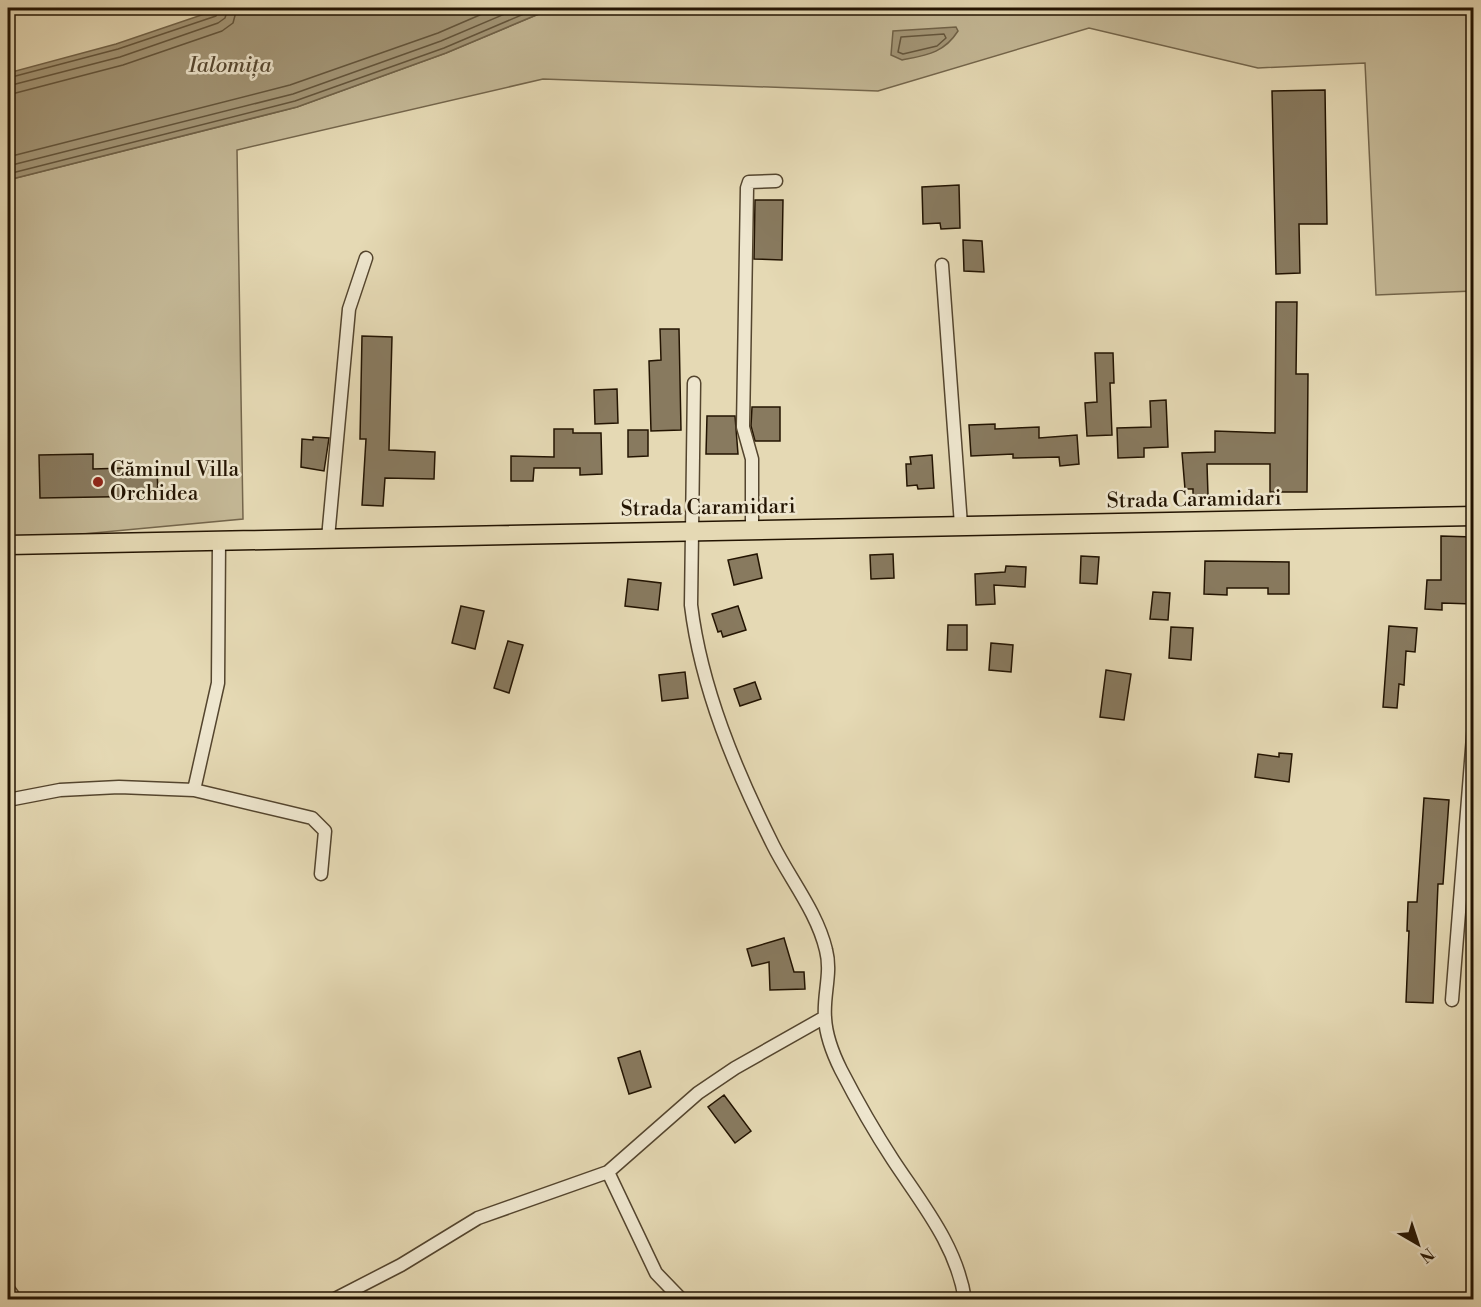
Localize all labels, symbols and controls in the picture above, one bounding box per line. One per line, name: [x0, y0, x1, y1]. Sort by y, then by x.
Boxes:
water label: Ialomița: [188, 52, 272, 79]
place label: Căminul Villa Orchidea: [110, 457, 240, 507]
marker: Căminul Villa Orchidea: [91, 475, 105, 489]
street label: Strada Caramidari: [1106, 485, 1282, 515]
street label: Strada Caramidari: [620, 493, 796, 523]
north arrow: [1388, 1214, 1448, 1274]
text: N: [1415, 1243, 1438, 1267]

